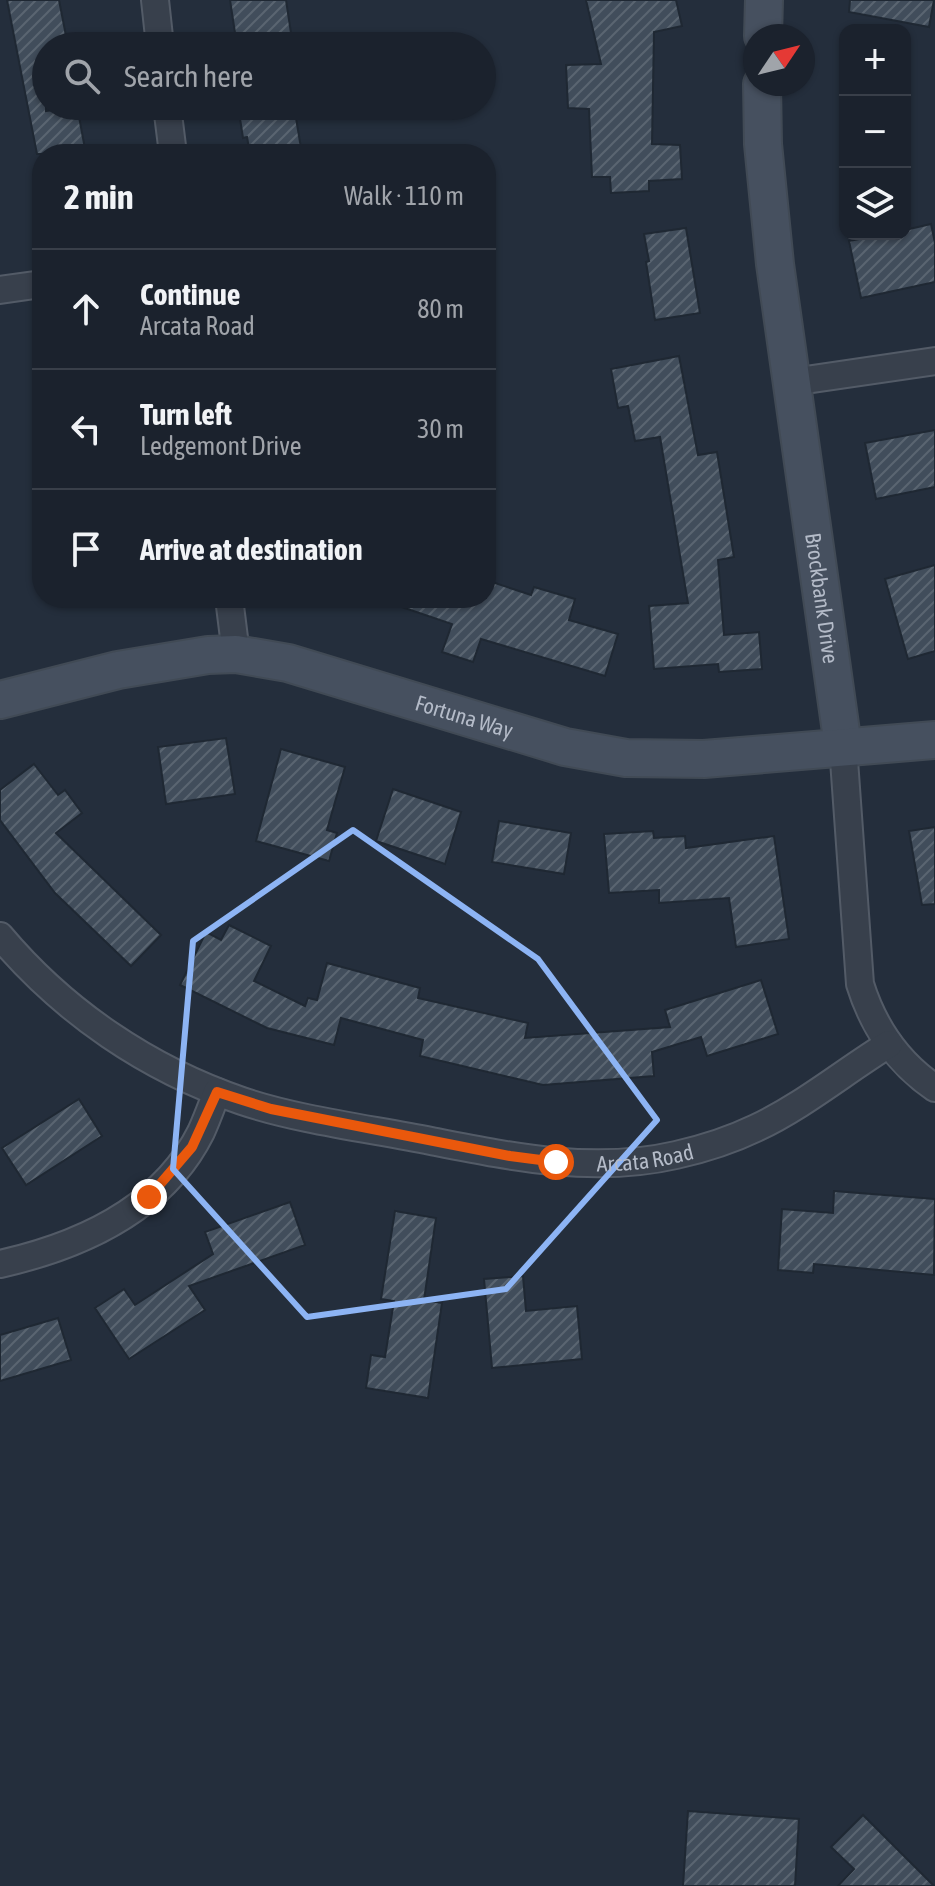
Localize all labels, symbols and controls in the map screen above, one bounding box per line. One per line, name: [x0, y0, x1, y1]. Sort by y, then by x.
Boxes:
north arrow: [743, 24, 815, 96]
map controls: [839, 24, 911, 240]
button: +: [839, 24, 911, 96]
search box: [32, 32, 496, 120]
icon: search: [60, 54, 104, 98]
text: Search here: [124, 59, 253, 93]
button: −: [839, 96, 911, 168]
button: layers: [839, 168, 911, 240]
text: 2 min: [64, 177, 133, 216]
text: Walk · 110 m: [344, 181, 464, 211]
text: Continue: [140, 277, 240, 311]
icon: ahead: [64, 287, 108, 331]
text: 80 m: [417, 294, 464, 324]
text: Arcata Road: [140, 311, 255, 341]
text: Turn left: [140, 397, 232, 431]
icon: left: [64, 407, 108, 451]
text: 30 m: [417, 414, 464, 444]
text: Ledgemont Drive: [140, 431, 302, 461]
icon: arrive: [64, 527, 108, 571]
street label: Brockbank Drive: [800, 531, 844, 665]
text: Arrive at destination: [140, 532, 362, 566]
street label: Fortuna Way: [412, 689, 516, 743]
street label: Arcata Road: [597, 1138, 696, 1176]
route start: [538, 1144, 574, 1180]
route end: [131, 1179, 167, 1215]

